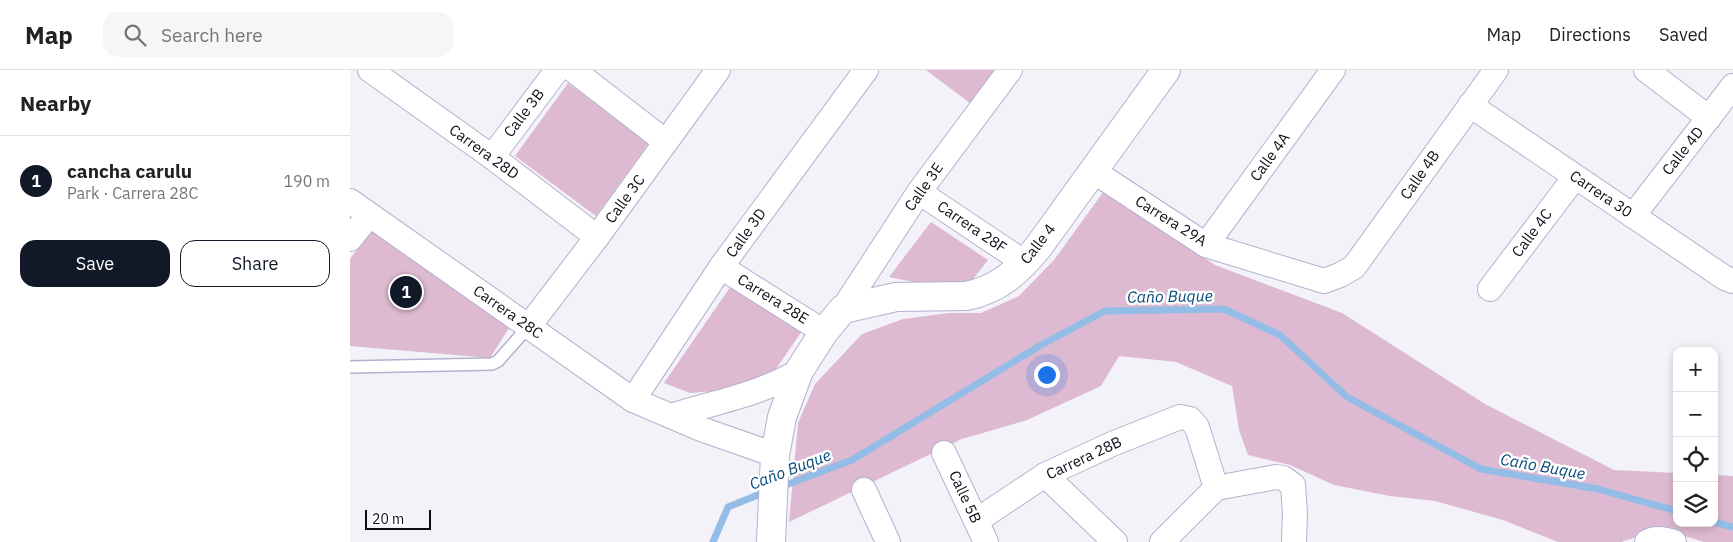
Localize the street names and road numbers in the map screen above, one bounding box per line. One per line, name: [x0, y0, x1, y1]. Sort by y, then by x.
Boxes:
street label: Calle 3B: [499, 85, 548, 141]
street label: Carrera 28D: [446, 120, 523, 183]
street label: Calle 4D: [1658, 123, 1707, 179]
street label: Calle 4A: [1246, 128, 1294, 185]
street label: Calle 4B: [1396, 146, 1443, 203]
street label: Calle 3E: [900, 159, 947, 215]
street label: Carrera 30: [1566, 166, 1636, 221]
street label: Calle 3C: [601, 171, 649, 227]
street label: Carrera 29A: [1132, 191, 1211, 250]
street label: Carrera 28F: [934, 196, 1011, 257]
street label: Calle 3D: [721, 204, 770, 261]
street label: Calle 4C: [1507, 205, 1556, 261]
street label: Calle 4: [1016, 220, 1059, 268]
street label: Carrera 28E: [734, 269, 812, 328]
street label: Carrera 28C: [470, 281, 547, 343]
street label: Carrera 28B: [1043, 432, 1125, 483]
street label: Calle 5B: [945, 467, 986, 526]

